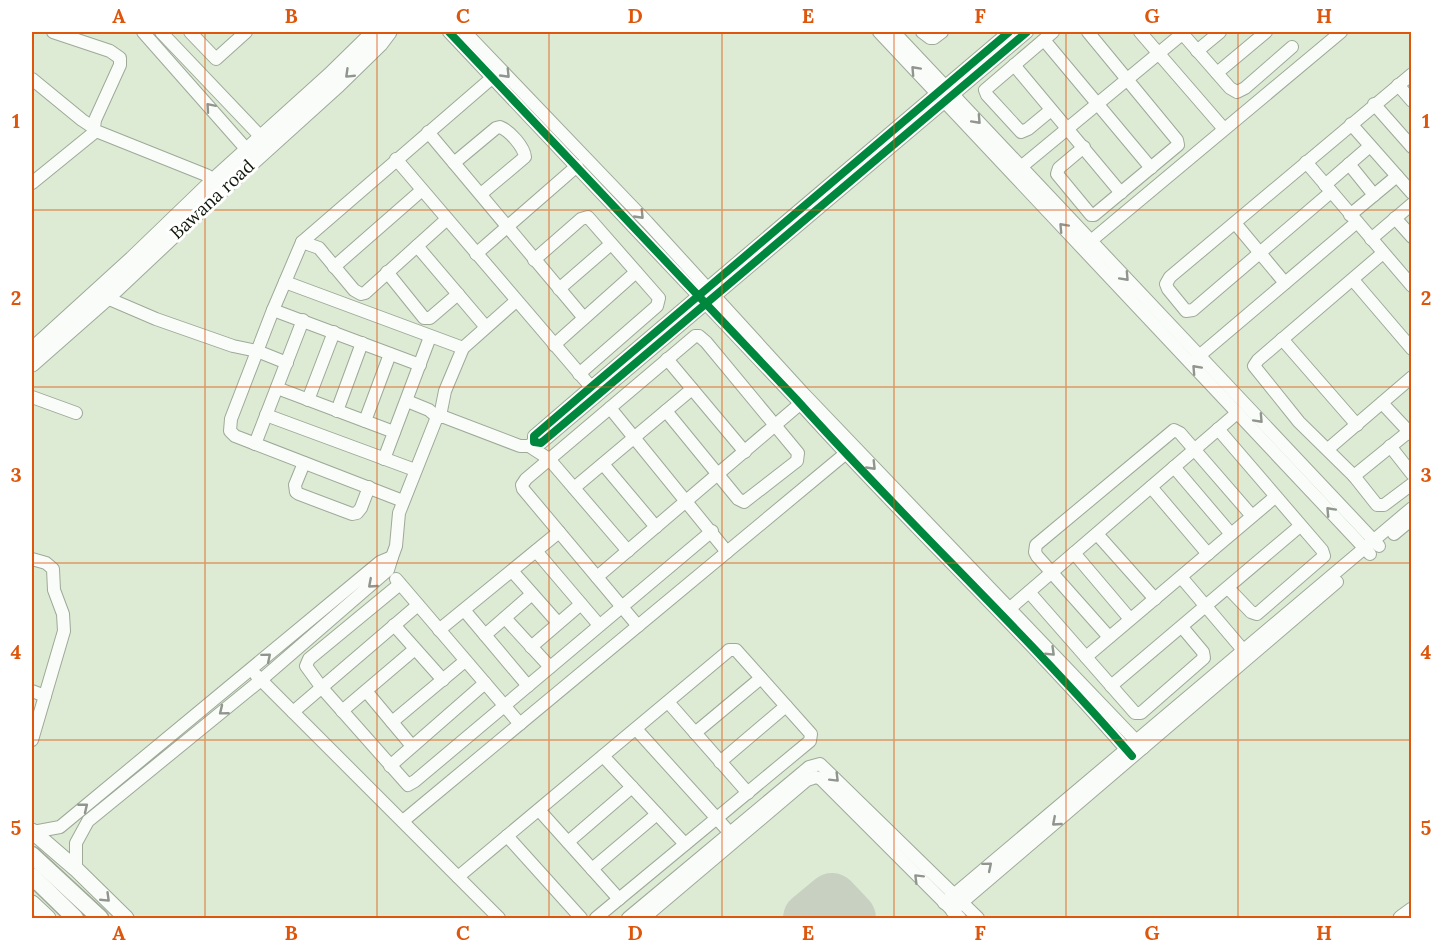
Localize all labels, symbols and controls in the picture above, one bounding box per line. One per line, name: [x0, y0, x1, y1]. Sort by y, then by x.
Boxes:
text: A: [112, 3, 126, 28]
text: B: [284, 3, 298, 28]
text: C: [456, 3, 470, 28]
text: D: [627, 3, 643, 28]
text: E: [802, 3, 814, 28]
text: F: [974, 3, 986, 28]
text: G: [1144, 3, 1160, 28]
text: H: [1316, 3, 1332, 28]
one-way arrow: [498, 66, 509, 77]
one-way arrow: [911, 66, 922, 76]
one-way arrow: [346, 67, 356, 78]
one-way arrow: [206, 103, 217, 114]
text: 1: [12, 108, 20, 133]
text: 1: [1422, 108, 1430, 133]
one-way arrow: [970, 113, 981, 124]
street label: Bawana road: [165, 154, 259, 244]
one-way arrow: [633, 208, 644, 218]
one-way arrow: [1059, 223, 1070, 234]
one-way arrow: [1118, 270, 1129, 281]
text: 2: [11, 285, 21, 310]
text: 2: [1421, 285, 1431, 310]
one-way arrow: [1192, 365, 1203, 376]
one-way arrow: [1252, 413, 1263, 423]
one-way arrow: [865, 458, 876, 469]
text: 3: [10, 462, 22, 487]
text: 3: [1420, 462, 1432, 487]
one-way arrow: [1326, 507, 1337, 518]
one-way arrow: [368, 577, 379, 588]
text: 4: [11, 639, 22, 664]
text: 4: [1421, 639, 1432, 664]
one-way arrow: [1044, 644, 1055, 655]
one-way arrow: [260, 653, 271, 664]
one-way arrow: [219, 703, 230, 714]
one-way arrow: [828, 770, 839, 781]
one-way arrow: [77, 803, 88, 814]
text: 5: [11, 815, 22, 840]
one-way arrow: [1052, 815, 1063, 826]
text: 5: [1421, 815, 1432, 840]
one-way arrow: [981, 862, 992, 873]
one-way arrow: [915, 874, 926, 885]
one-way arrow: [98, 891, 109, 902]
text: A: [112, 920, 126, 945]
text: B: [284, 920, 298, 945]
text: C: [456, 920, 470, 945]
text: D: [627, 920, 643, 945]
text: E: [802, 920, 814, 945]
text: F: [974, 920, 986, 945]
text: G: [1144, 920, 1160, 945]
text: H: [1316, 920, 1332, 945]

